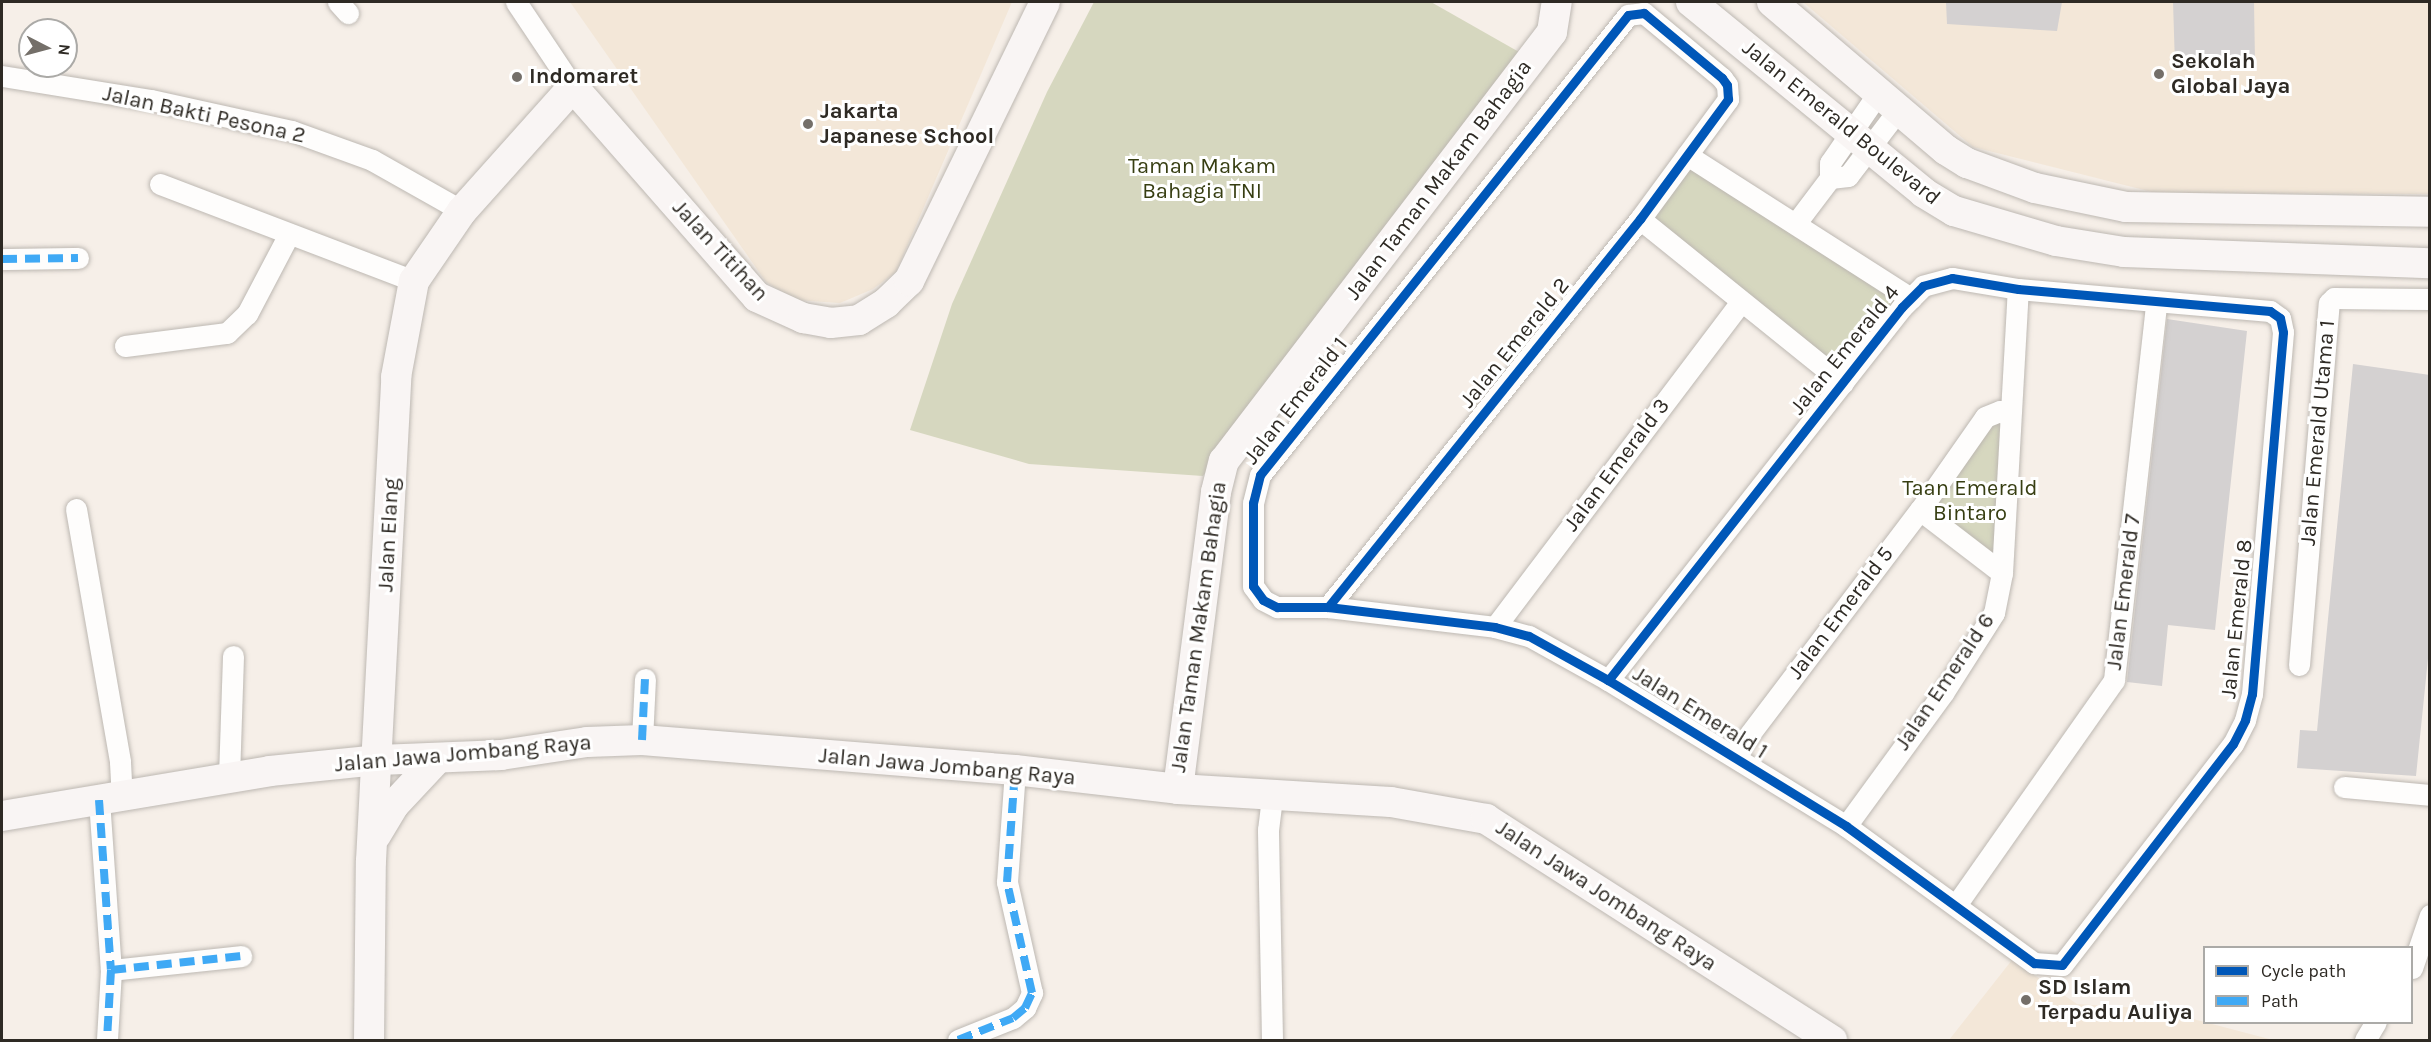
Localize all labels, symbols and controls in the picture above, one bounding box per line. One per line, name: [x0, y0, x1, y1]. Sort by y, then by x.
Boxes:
north arrow: [18, 18, 78, 78]
street label: Jalan Emerald Boulevard: [1737, 35, 1945, 211]
text: N: [54, 43, 74, 56]
place label: Sekolah Global Jaya: [2171, 48, 2290, 100]
street label: Jalan Taman Makam Bahagia: [1340, 55, 1538, 305]
place label: Indomaret: [529, 64, 638, 90]
marker: Sekolah Global Jaya: [2152, 67, 2166, 81]
marker: Indomaret: [510, 70, 524, 84]
street label: Jalan Bakti Pesona 2: [100, 81, 308, 149]
place label: Jakarta Japanese School: [820, 98, 994, 150]
marker: Jakarta Japanese School: [801, 117, 815, 131]
park label: Taman Makam Bahagia TNI: [1128, 153, 1276, 204]
street label: Jalan Titihan: [666, 195, 774, 307]
street label: Jalan Emerald 2: [1455, 273, 1575, 413]
street label: Jalan Emerald 4: [1785, 280, 1905, 420]
street label: Jalan Emerald Utama 1: [2295, 319, 2341, 547]
street label: Jalan Emerald 1: [1238, 332, 1354, 470]
street label: Jalan Emerald 3: [1558, 393, 1676, 537]
park label: Taan Emerald Bintaro: [1902, 475, 2038, 526]
street label: Jalan Elang: [373, 477, 405, 593]
street label: Jalan Taman Makam Bahagia: [1166, 480, 1232, 774]
street label: Jalan Emerald 7: [2101, 513, 2147, 671]
street label: Jalan Emerald 8: [2216, 538, 2258, 700]
street label: Jalan Emerald 5: [1783, 542, 1899, 684]
street label: Jalan Emerald 6: [1890, 609, 2000, 755]
street label: Jalan Emerald 1: [1628, 661, 1772, 765]
street label: Jalan Jawa Jombang Raya: [334, 730, 592, 778]
street label: Jalan Jawa Jombang Raya: [818, 743, 1076, 791]
street label: Jalan Jawa Jombang Raya: [1491, 815, 1721, 977]
legend: [2203, 946, 2413, 1024]
text: Cycle path: [2261, 960, 2346, 982]
place label: SD Islam Terpadu Auliya: [2038, 974, 2193, 1026]
text: Path: [2261, 990, 2299, 1012]
marker: SD Islam Terpadu Auliya: [2019, 993, 2033, 1007]

